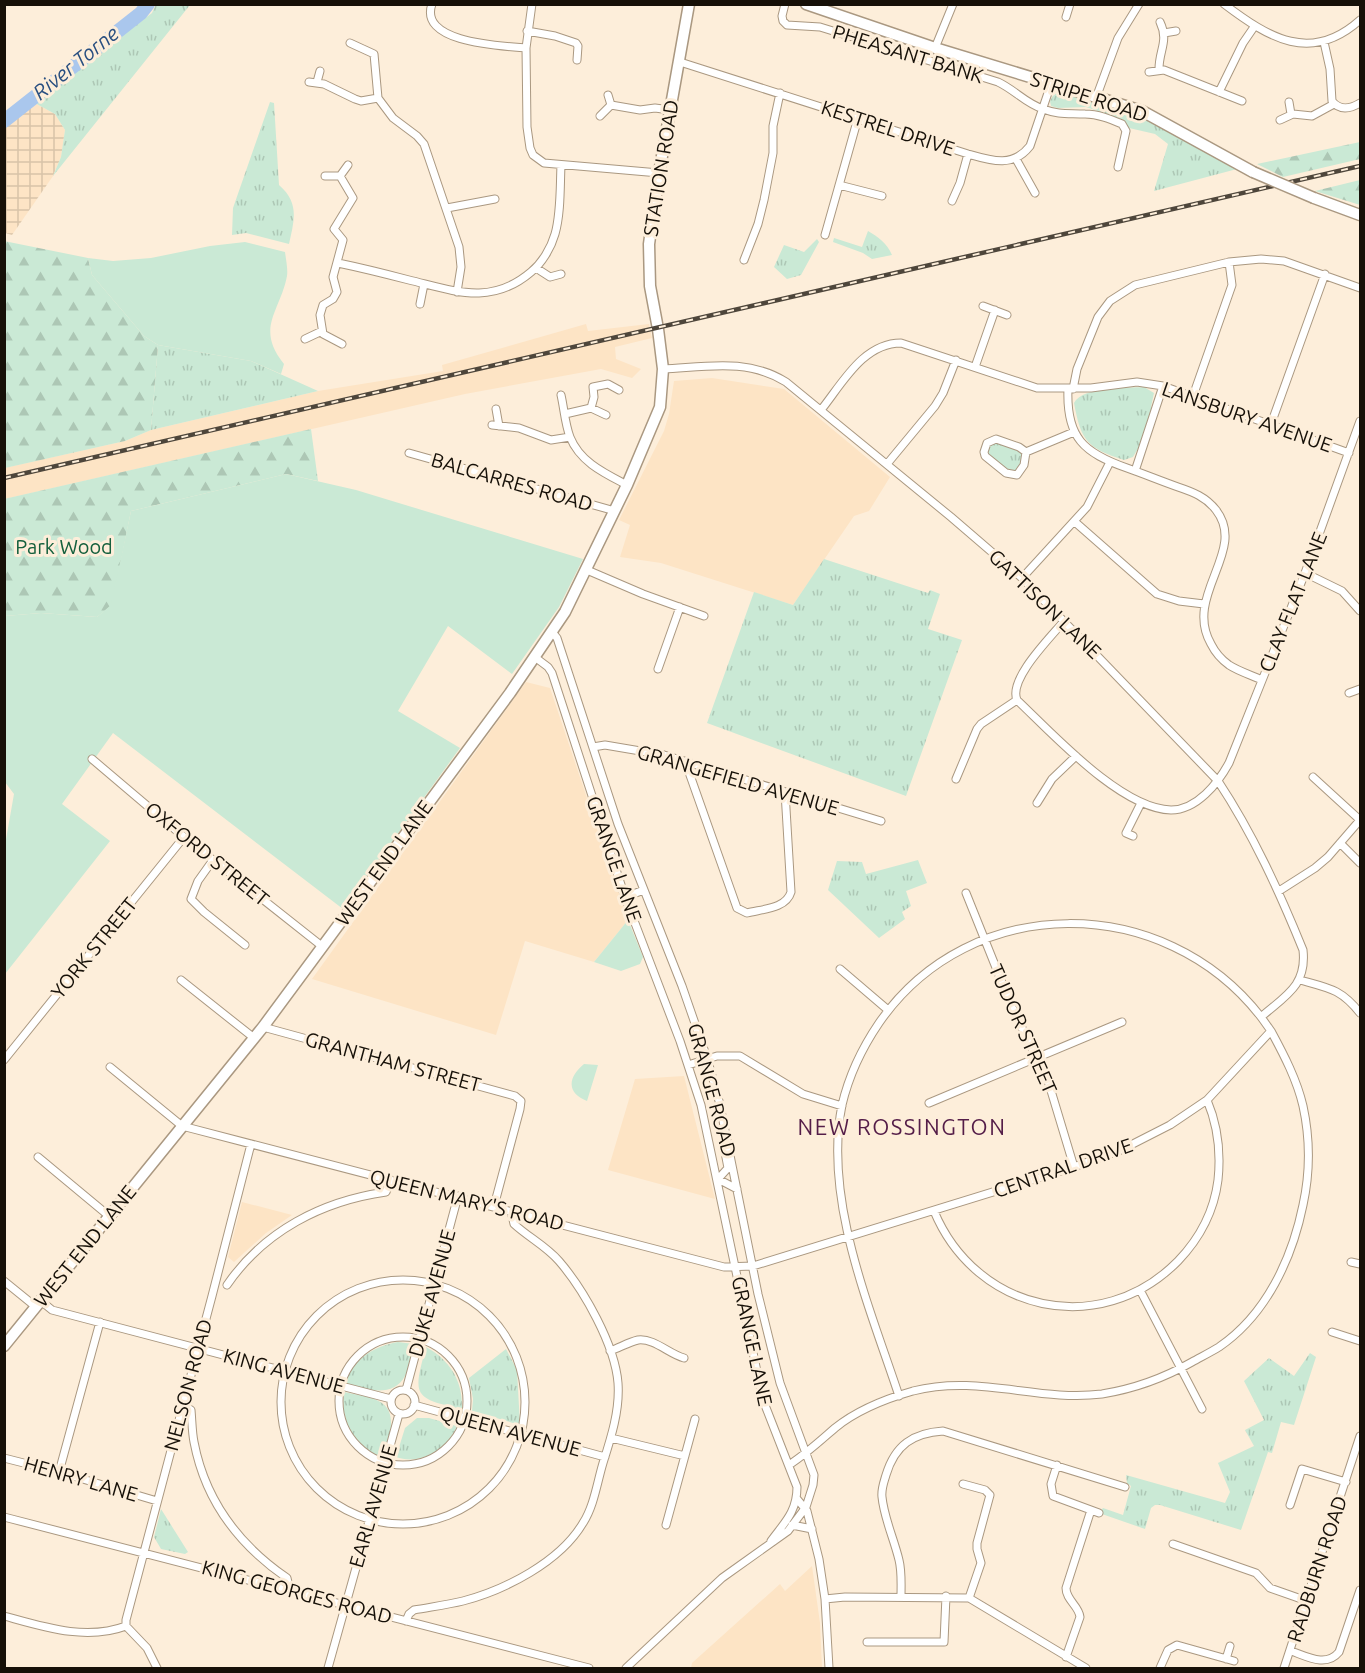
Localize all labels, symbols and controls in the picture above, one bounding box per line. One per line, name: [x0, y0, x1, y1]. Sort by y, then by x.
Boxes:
water label: River Torne: [28, 20, 123, 104]
street label: PHEASANT BANK: [830, 20, 986, 87]
street label: STRIPE ROAD: [1028, 67, 1151, 126]
street label: KESTREL DRIVE: [818, 95, 958, 160]
street label: STATION ROAD: [638, 98, 683, 238]
street label: LANSBURY AVENUE: [1159, 377, 1335, 456]
street label: BALCARRES ROAD: [429, 447, 596, 516]
street label: CLAY FLAT LANE: [1254, 529, 1331, 675]
park label: Park Wood: [15, 535, 113, 558]
street label: GATTISON LANE: [984, 544, 1106, 663]
street label: GRANGEFIELD AVENUE: [635, 740, 842, 819]
street label: GRANGE LANE: [582, 793, 647, 925]
street label: WEST END LANE: [330, 796, 437, 930]
street label: OXFORD STREET: [141, 797, 274, 910]
street label: YORK STREET: [46, 893, 141, 1003]
street label: TUDOR STREET: [985, 961, 1062, 1097]
street label: GRANGE ROAD: [684, 1020, 741, 1159]
street label: GRANTHAM STREET: [303, 1027, 484, 1096]
district label: NEW ROSSINGTON: [798, 1114, 1006, 1139]
street label: CENTRAL DRIVE: [990, 1133, 1135, 1202]
street label: QUEEN MARY'S ROAD: [368, 1164, 567, 1235]
street label: WEST END LANE: [29, 1180, 141, 1311]
street label: DUKE AVENUE: [403, 1227, 460, 1359]
street label: GRANGE LANE: [728, 1274, 777, 1408]
street label: NELSON ROAD: [159, 1316, 216, 1453]
street label: KING AVENUE: [221, 1343, 347, 1398]
street label: QUEEN AVENUE: [437, 1401, 583, 1460]
street label: EARL AVENUE: [344, 1442, 401, 1570]
street label: HENRY LANE: [22, 1451, 141, 1506]
street label: RADBURN ROAD: [1282, 1493, 1351, 1645]
street label: KING GEORGES ROAD: [200, 1555, 395, 1628]

